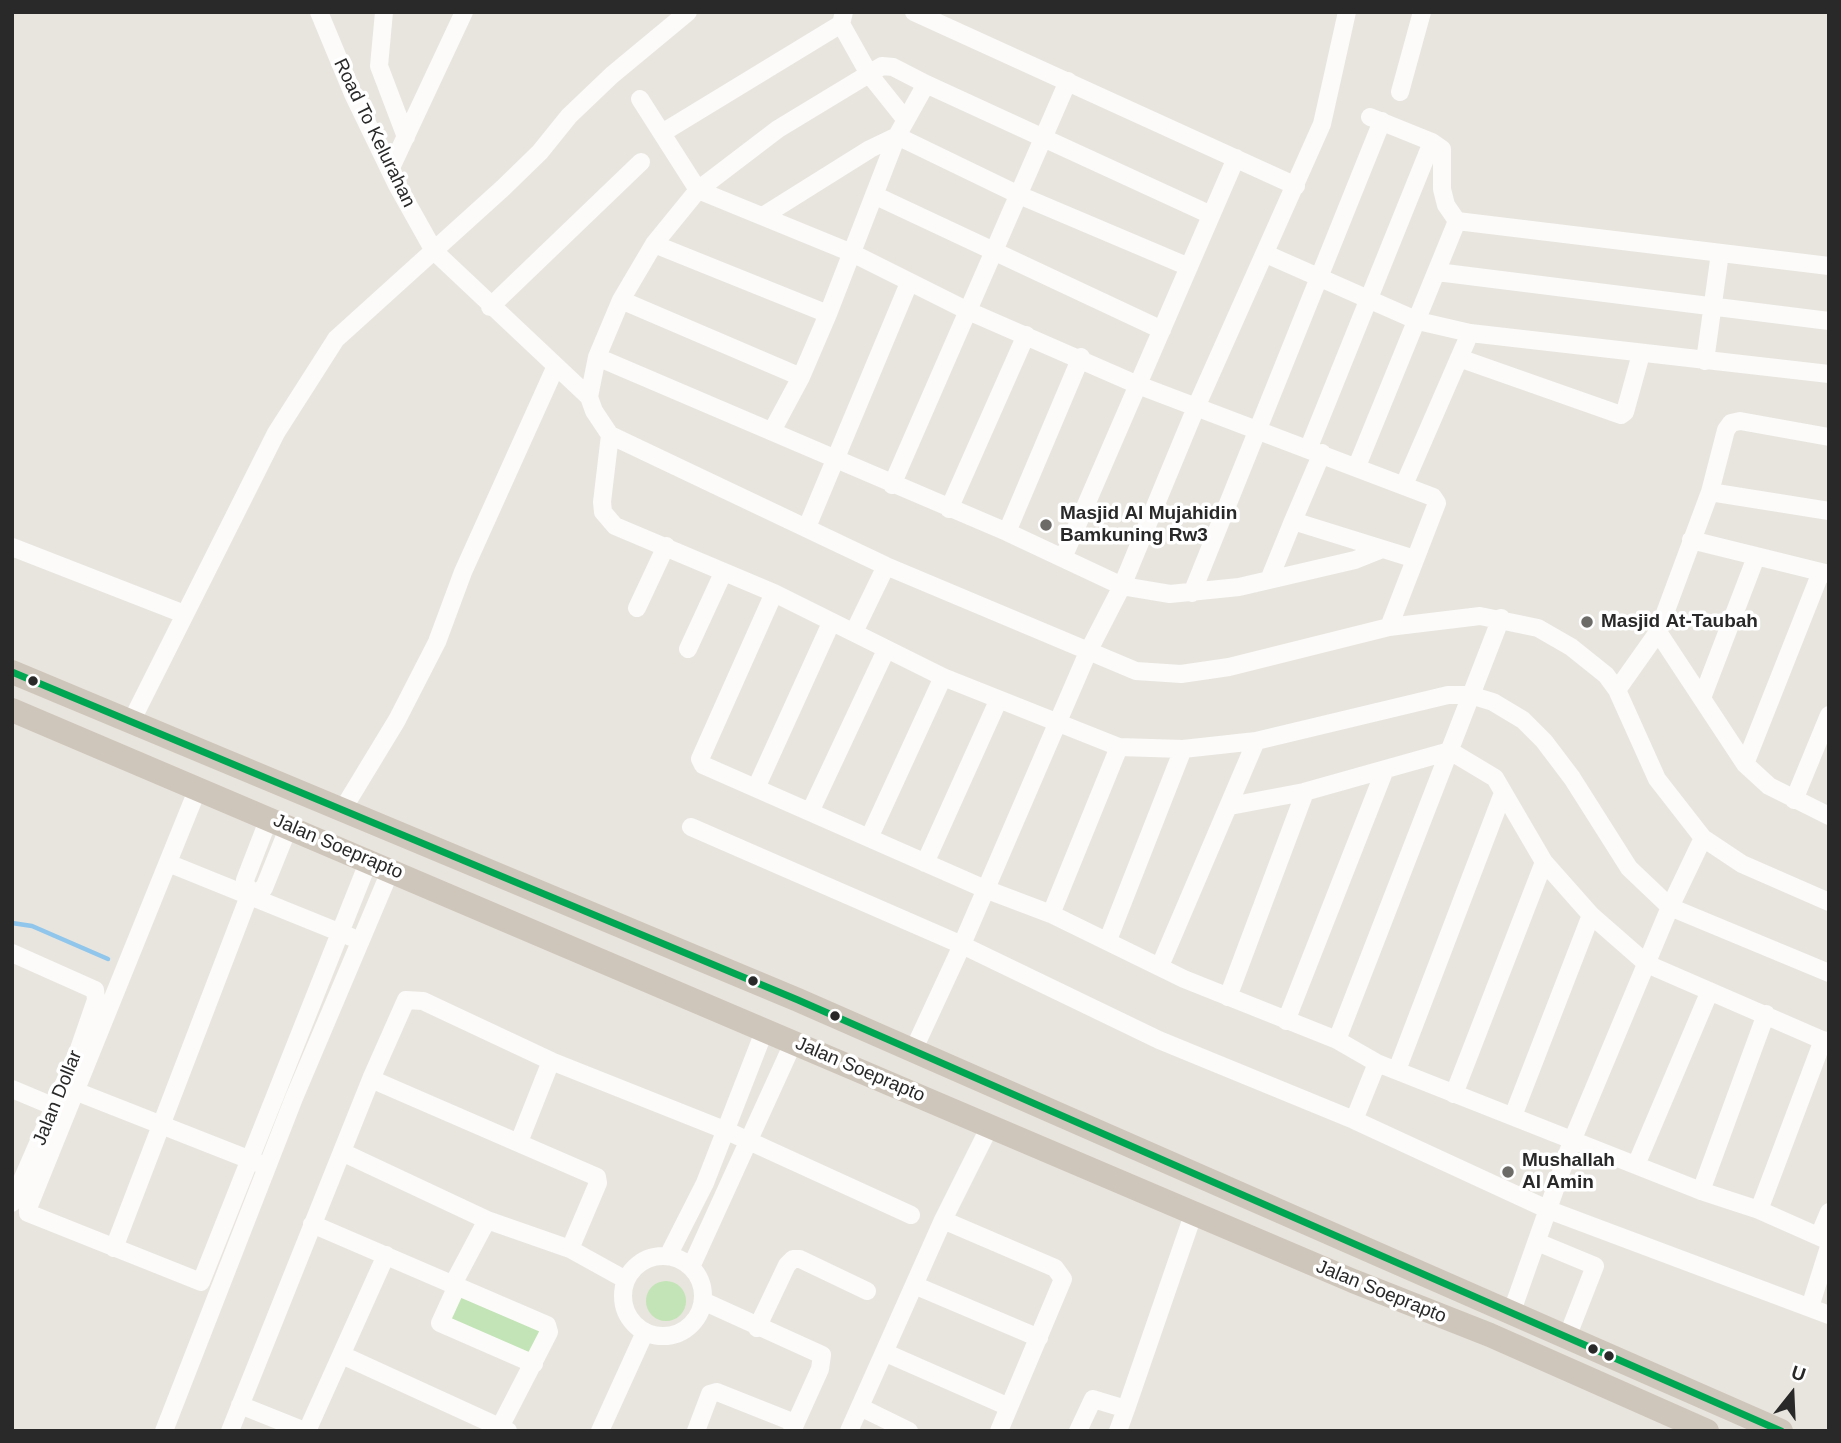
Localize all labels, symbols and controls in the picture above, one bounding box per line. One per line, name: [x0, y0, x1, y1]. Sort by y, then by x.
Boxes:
street label: Road To Kelurahan: [328, 55, 420, 211]
place label: Masjid Al Mujahidin Bamkuning Rw3: [1060, 503, 1237, 547]
marker: Masjid Al Mujahidin Bamkuning Rw3: [1038, 517, 1054, 533]
place label: Masjid At-Taubah: [1601, 611, 1758, 633]
marker: Masjid At-Taubah: [1579, 614, 1595, 630]
unlabelled marker: [26, 674, 40, 688]
street label: Jalan Soeprapto: [270, 809, 406, 885]
unlabelled marker: [746, 974, 760, 988]
unlabelled marker: [828, 1009, 842, 1023]
street label: Jalan Soeprapto: [792, 1032, 928, 1108]
street label: Jalan Dollar: [29, 1047, 87, 1149]
place label: Mushallah Al Amin: [1522, 1150, 1615, 1194]
marker: Mushallah Al Amin: [1500, 1164, 1516, 1180]
street label: Jalan Soeprapto: [1313, 1256, 1449, 1328]
unlabelled marker: [1586, 1342, 1600, 1356]
unlabelled marker: [1602, 1349, 1616, 1363]
north arrow: [1757, 1359, 1827, 1429]
text: U: [1789, 1361, 1808, 1386]

